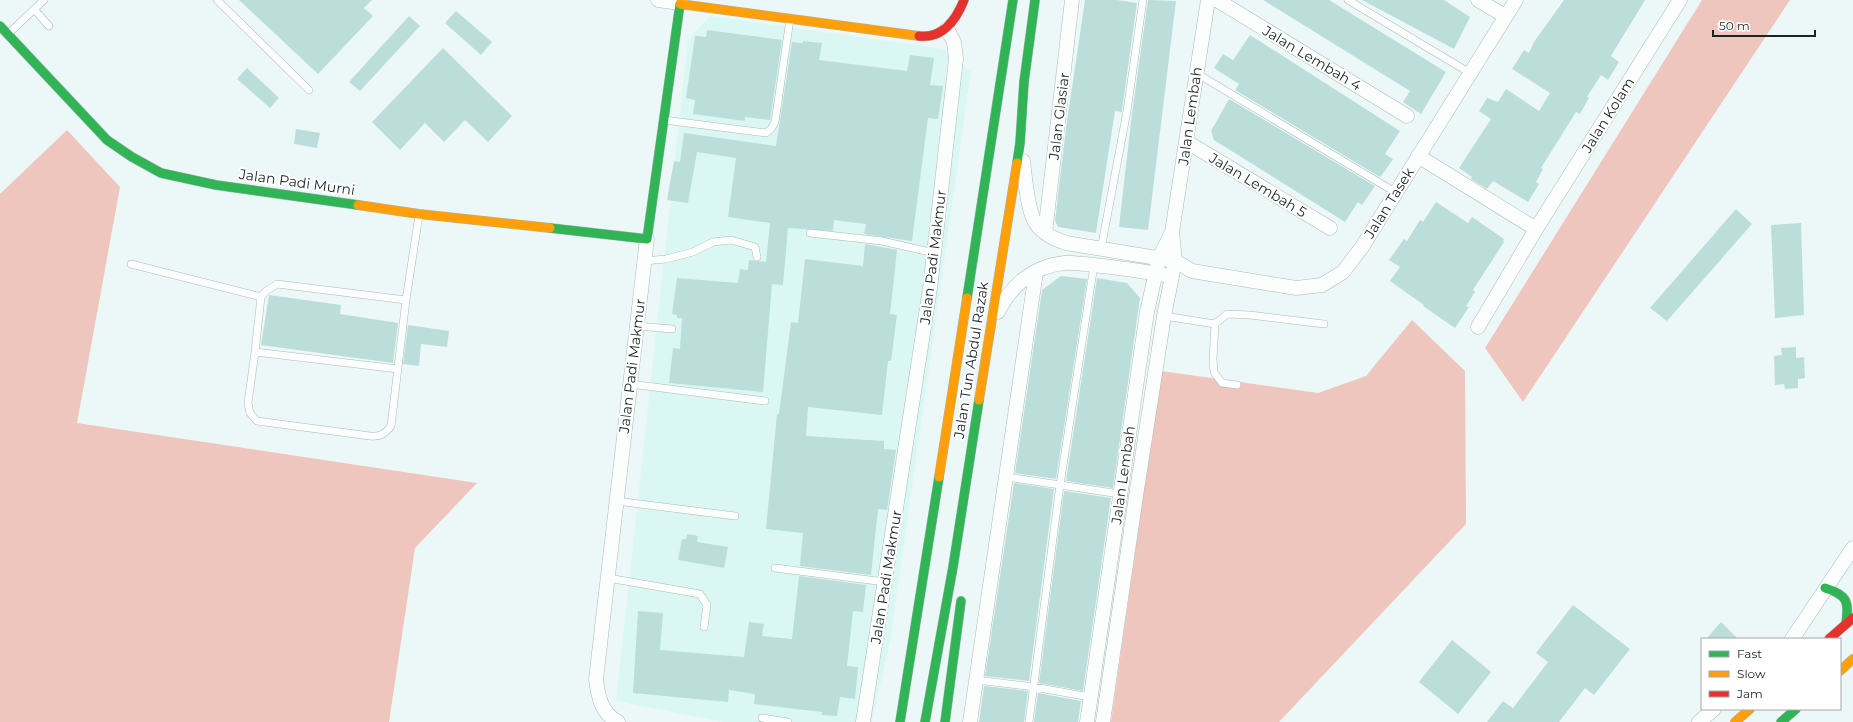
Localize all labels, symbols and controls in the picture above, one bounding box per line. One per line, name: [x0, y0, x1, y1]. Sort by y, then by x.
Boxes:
scale bar: [1713, 12, 1815, 38]
text: 50 m: [1719, 18, 1750, 33]
street label: Jalan Lembah 4: [1259, 21, 1365, 95]
street label: Jalan Lembah: [1174, 66, 1206, 167]
street label: Jalan Glasiar: [1045, 71, 1073, 162]
street label: Jalan Kolam: [1577, 74, 1638, 157]
street label: Jalan Lembah 5: [1205, 148, 1310, 221]
street label: Jalan Tasek: [1360, 164, 1418, 243]
street label: Jalan Padi Murni: [237, 165, 356, 199]
street label: Jalan Padi Makmur: [916, 188, 950, 326]
street label: Jalan Tun Abdul Razak: [950, 280, 992, 441]
street label: Jalan Padi Makmur: [615, 297, 649, 435]
street label: Jalan Lembah: [1107, 425, 1139, 526]
street label: Jalan Padi Makmur: [866, 508, 906, 646]
legend: [1701, 638, 1841, 710]
text: Fast: [1737, 646, 1762, 661]
text: Slow: [1737, 666, 1766, 681]
text: Jam: [1736, 686, 1763, 701]

